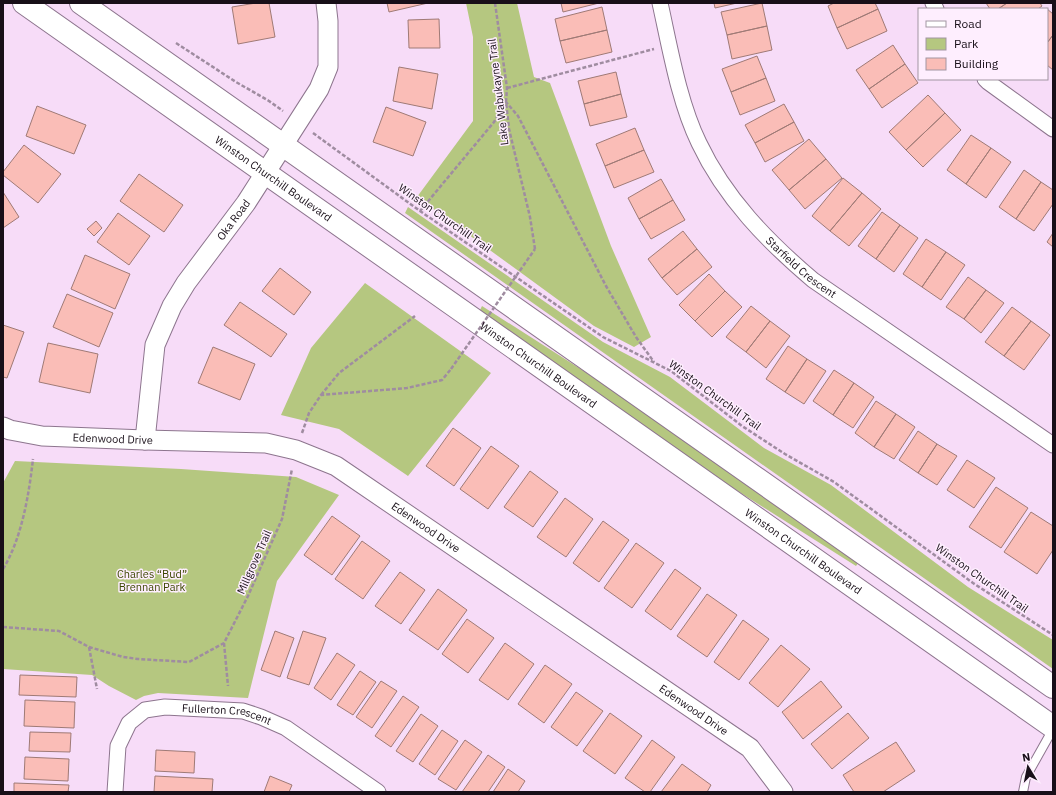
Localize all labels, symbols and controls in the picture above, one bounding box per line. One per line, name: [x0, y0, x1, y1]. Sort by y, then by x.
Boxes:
legend: [918, 8, 1048, 80]
text: Road: [954, 16, 982, 31]
text: Park: [954, 36, 979, 51]
street label: Lake Wabukayne Trail: [485, 38, 511, 146]
text: Building: [954, 56, 999, 71]
street label: Winston Churchill Boulevard: [212, 133, 335, 224]
street label: Winston Churchill Trail: [396, 181, 494, 255]
street label: Oka Road: [214, 197, 253, 243]
street label: Starfield Crescent: [763, 233, 839, 301]
street label: Winston Churchill Boulevard: [477, 319, 600, 411]
street label: Winston Churchill Trail: [666, 357, 764, 433]
street label: Edenwood Drive: [72, 430, 153, 447]
street label: Edenwood Drive: [389, 499, 463, 556]
street label: Winston Churchill Boulevard: [742, 506, 864, 597]
street label: Millgrove Trail: [234, 528, 274, 596]
street label: Winston Churchill Trail: [933, 541, 1031, 615]
park label: Charles “Bud” Brennan Park: [117, 567, 187, 594]
street label: Edenwood Drive: [657, 681, 731, 738]
street label: Fullerton Crescent: [182, 701, 274, 728]
north arrow: [1008, 747, 1048, 787]
text: N: [1021, 750, 1031, 765]

